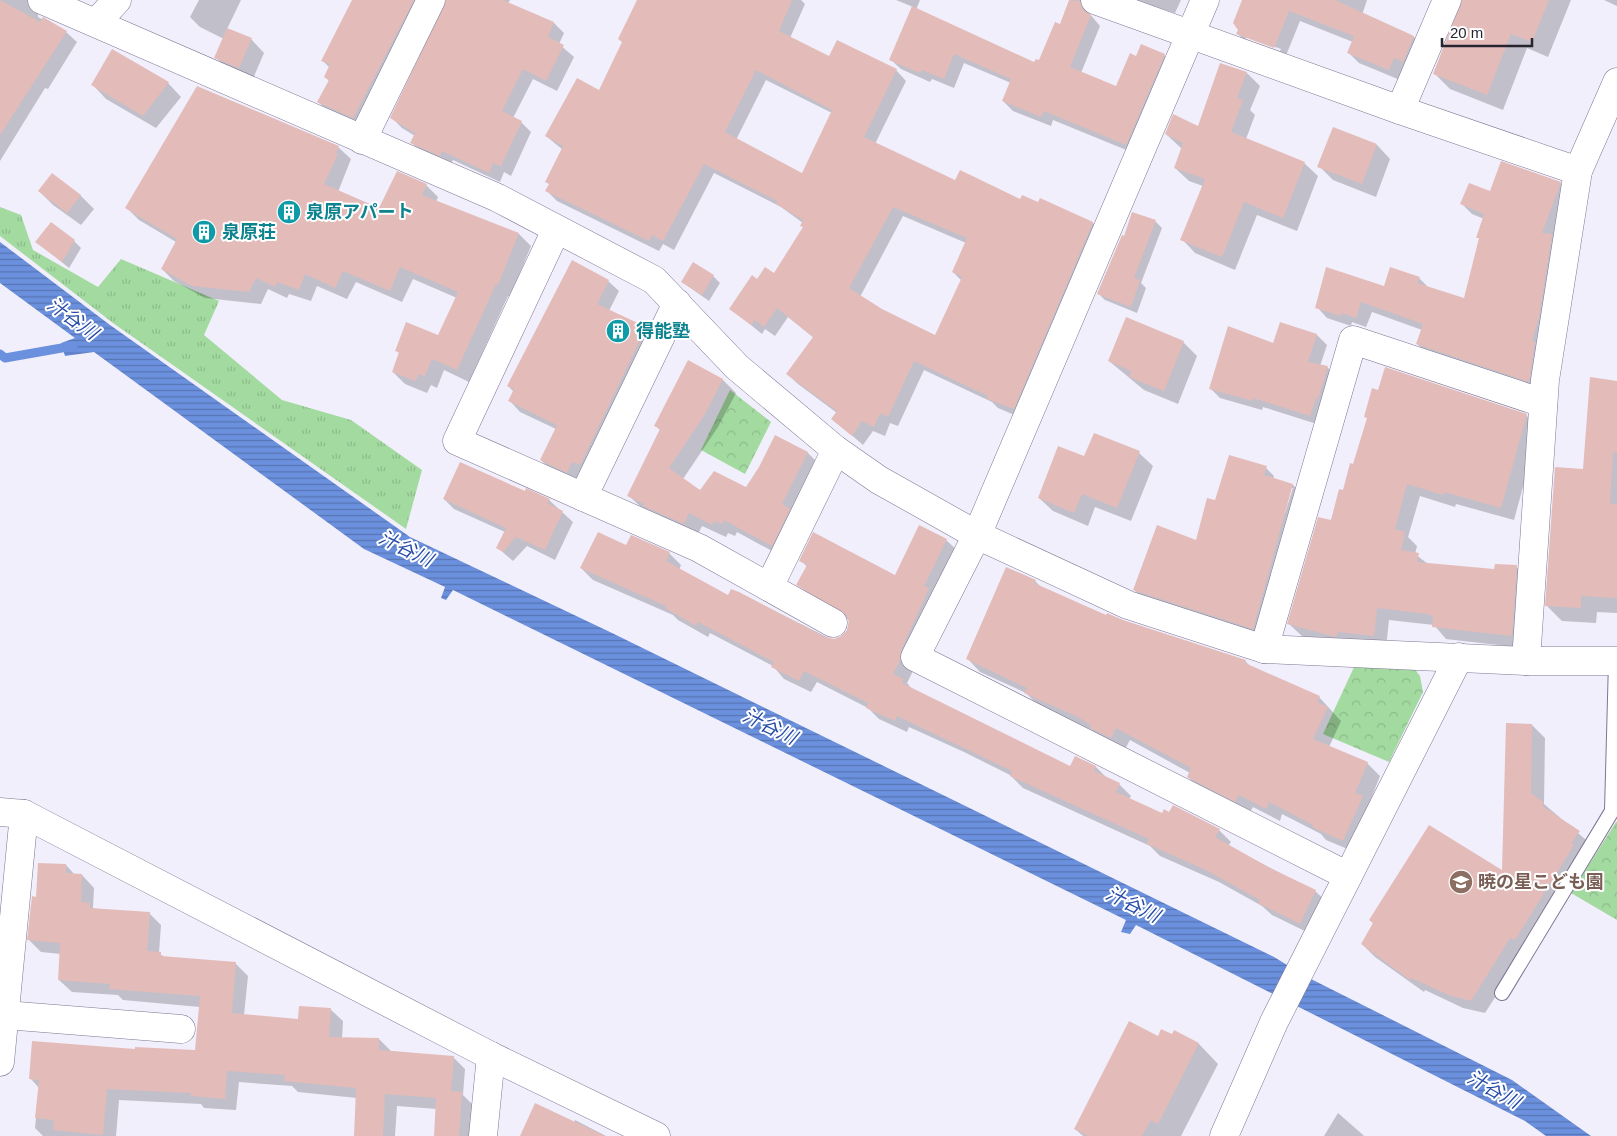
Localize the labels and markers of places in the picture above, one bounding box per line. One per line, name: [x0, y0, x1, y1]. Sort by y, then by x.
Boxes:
building icon: 泉原アパート: [276, 199, 302, 225]
place label: 泉原アパート: [306, 202, 414, 222]
building icon: 泉原荘: [191, 219, 217, 245]
place label: 泉原荘: [222, 222, 276, 242]
building icon: 得能塾: [605, 318, 631, 344]
place label: 得能塾: [636, 321, 690, 341]
school or university icon: 暁の星こども園: [1448, 869, 1474, 895]
place label: 暁の星こども園: [1478, 872, 1604, 892]

